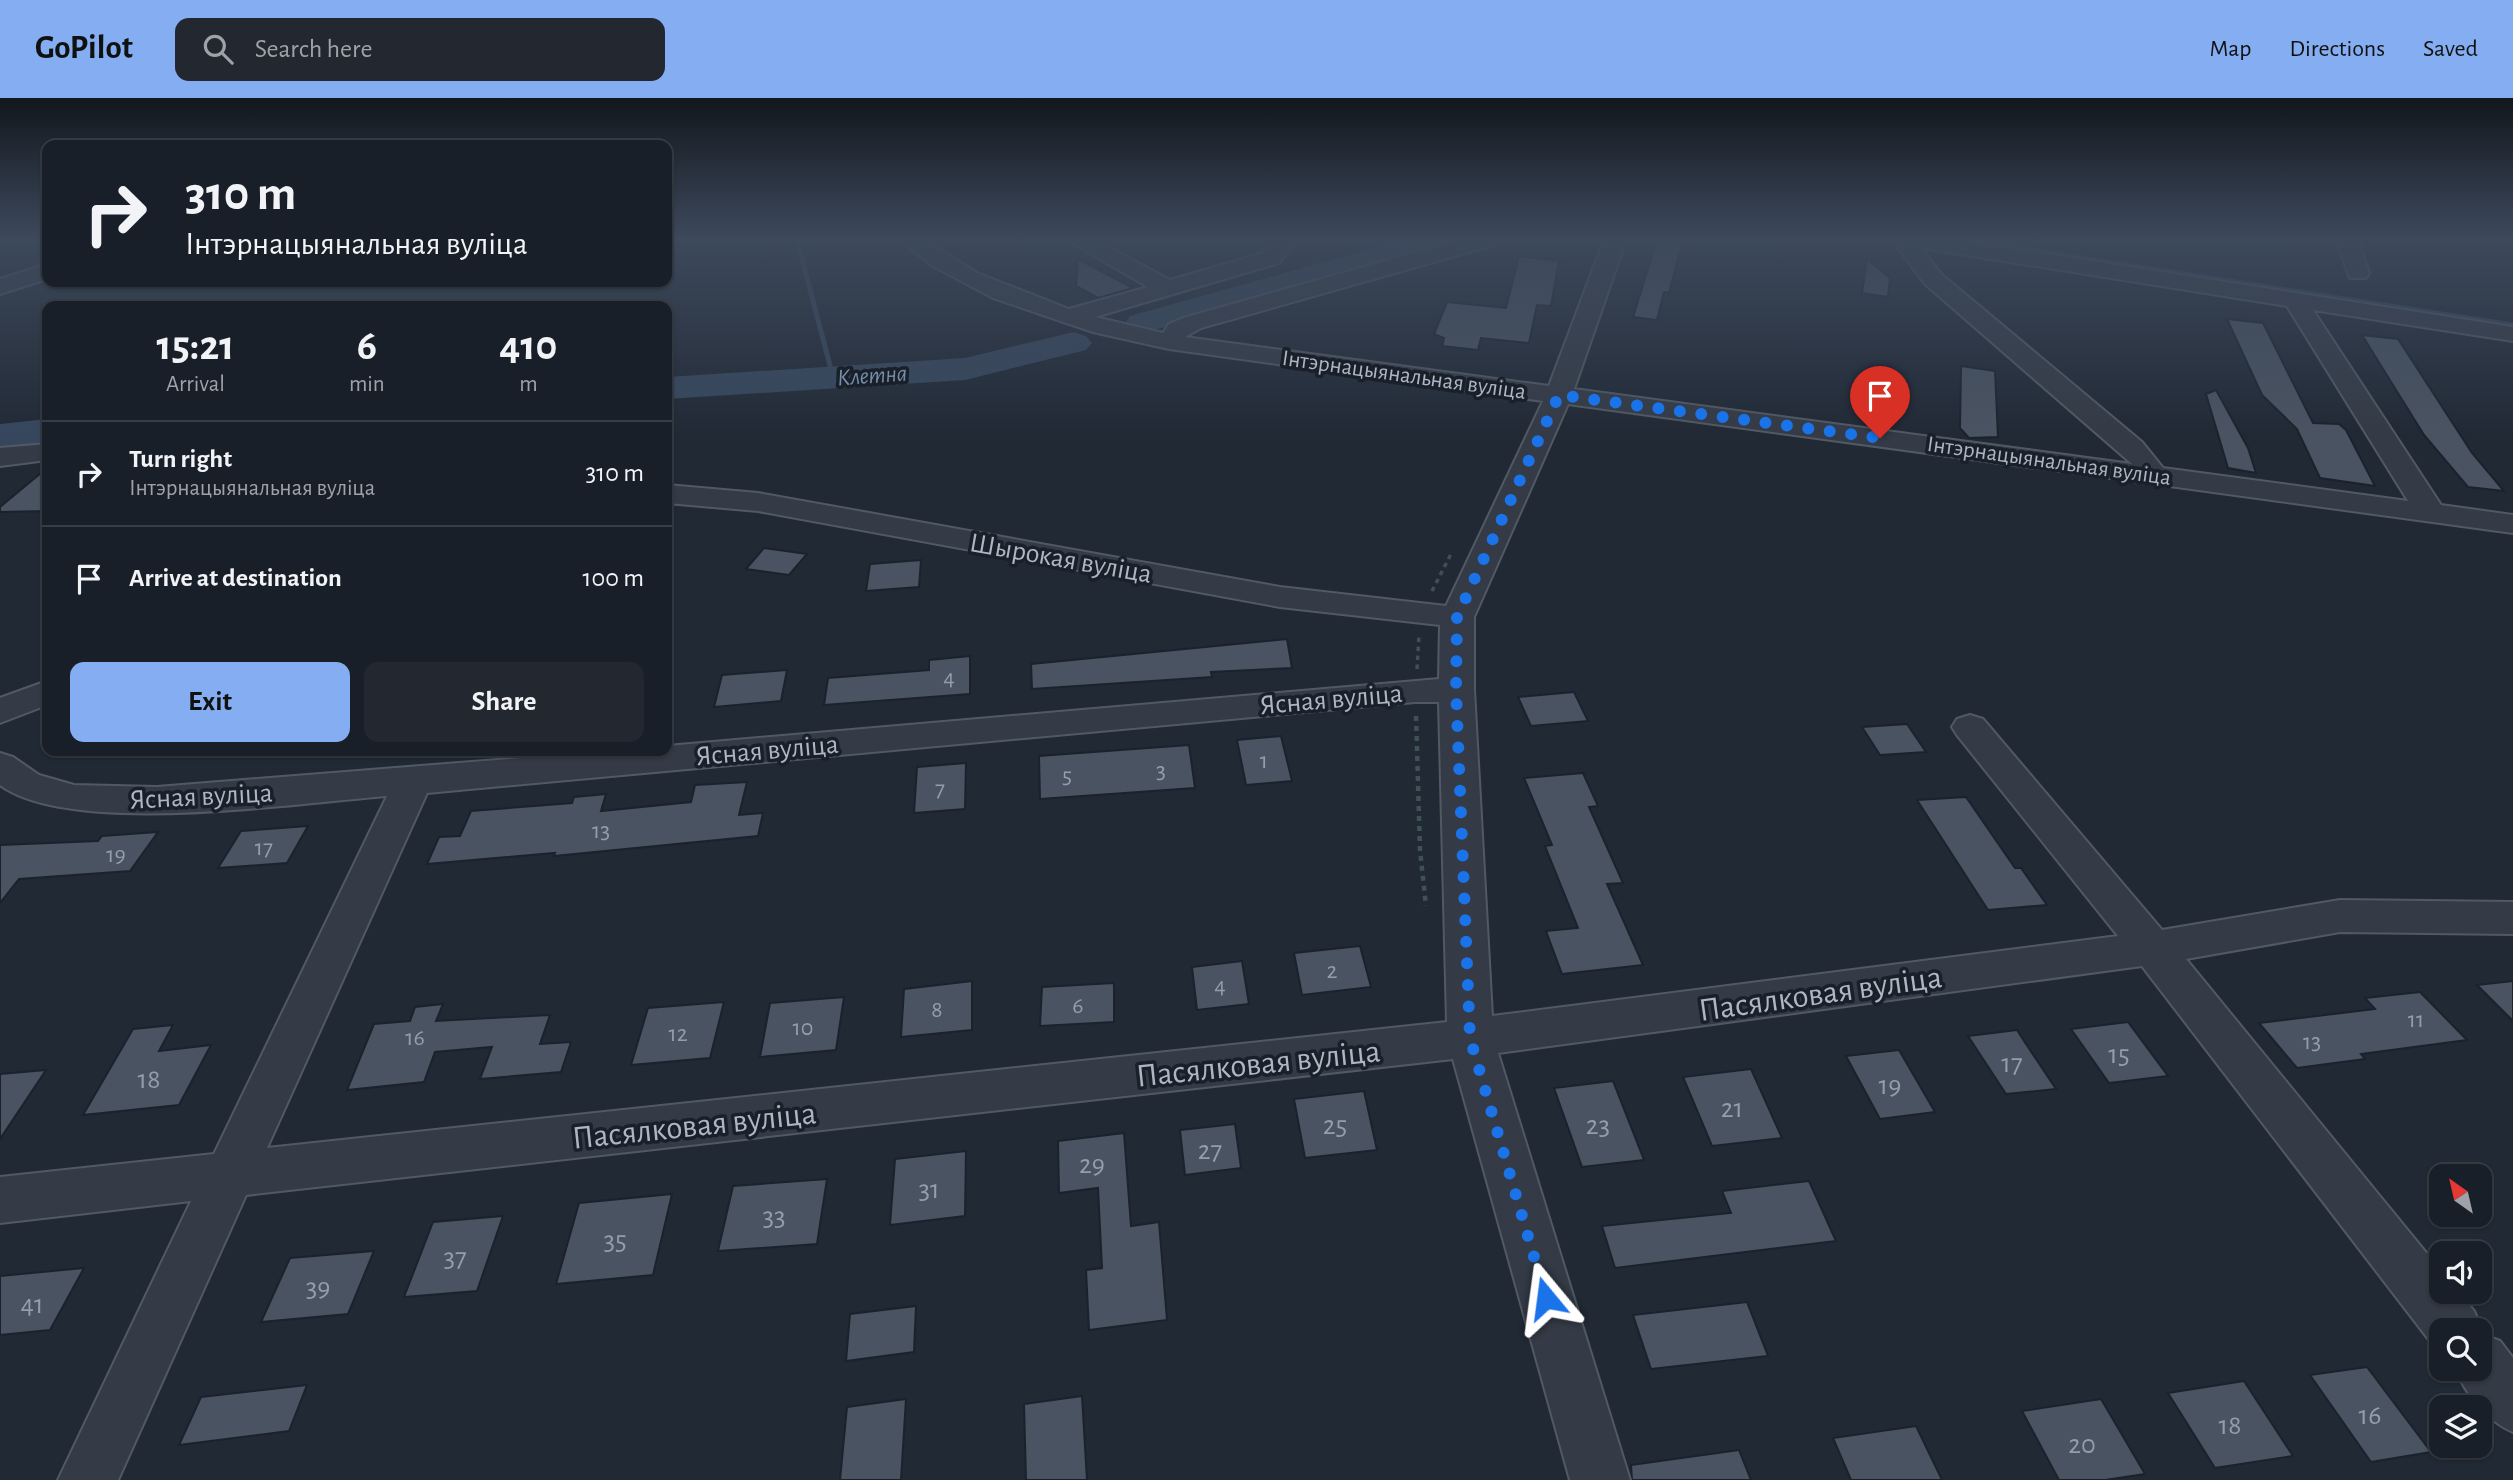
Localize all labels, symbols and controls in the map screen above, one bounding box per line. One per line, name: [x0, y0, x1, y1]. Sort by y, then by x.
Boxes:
search box: [175, 18, 665, 81]
icon: search: [199, 30, 237, 68]
text: GoPilot: [35, 32, 133, 65]
text: Search here: [255, 36, 372, 62]
text: Map: [2209, 37, 2251, 61]
text: Directions: [2289, 37, 2385, 61]
text: Saved: [2423, 37, 2478, 61]
icon: right: [70, 168, 161, 259]
text: 310 m: [185, 170, 296, 219]
text: Інтэрнацыянальная вуліца: [185, 228, 528, 260]
text: 15:21: [157, 325, 234, 367]
text: 6: [357, 325, 377, 367]
text: 410: [499, 325, 557, 367]
street label: Інтэрнацыянальная вуліца: [1280, 347, 1527, 404]
water label: Клетна: [836, 362, 908, 390]
pin: [1850, 366, 1910, 438]
text: Arrival: [166, 373, 225, 396]
text: min: [349, 373, 385, 396]
text: m: [519, 373, 538, 396]
icon: arrive: [1861, 377, 1899, 415]
street label: Інтэрнацыянальная вуліца: [1925, 433, 2172, 490]
text: Turn right: [129, 446, 232, 472]
icon: right: [70, 455, 108, 493]
text: 310 m: [586, 460, 644, 486]
text: Інтэрнацыянальная вуліца: [129, 477, 375, 500]
street label: Шырокая вуліца: [967, 529, 1154, 589]
icon: arrive: [70, 560, 108, 598]
text: Arrive at destination: [129, 565, 342, 591]
text: 100 m: [583, 565, 644, 591]
button: Exit: [70, 662, 350, 742]
button: Share: [364, 662, 644, 742]
house number: 4: [943, 666, 955, 690]
street label: Ясная вуліца: [1259, 680, 1404, 720]
street label: Ясная вуліца: [695, 731, 840, 771]
house number: 1: [1260, 749, 1268, 773]
house number: 3: [1156, 759, 1166, 783]
house number: 5: [1062, 764, 1072, 788]
house number: 7: [935, 777, 945, 801]
street label: Ясная вуліца: [129, 779, 274, 815]
house number: 13: [592, 819, 610, 843]
house number: 17: [255, 836, 273, 860]
house number: 19: [106, 843, 126, 867]
house number: 2: [1327, 959, 1338, 983]
street label: Пасялковая вуліца: [1697, 961, 1944, 1028]
house number: 4: [1214, 974, 1226, 998]
house number: 6: [1072, 994, 1084, 1018]
house number: 8: [931, 998, 943, 1022]
house number: 11: [2408, 1008, 2424, 1032]
house number: 10: [793, 1016, 813, 1040]
house number: 12: [668, 1022, 688, 1046]
house number: 16: [405, 1026, 425, 1050]
house number: 13: [2303, 1030, 2321, 1054]
street label: Пасялковая вуліца: [1135, 1035, 1382, 1094]
house number: 15: [2108, 1041, 2130, 1069]
house number: 17: [2001, 1050, 2023, 1078]
house number: 18: [138, 1066, 160, 1094]
house number: 19: [1879, 1072, 1901, 1100]
house number: 21: [1721, 1095, 1743, 1123]
street label: Пасялковая вуліца: [571, 1097, 818, 1156]
house number: 25: [1323, 1112, 1347, 1140]
house number: 23: [1586, 1112, 1610, 1140]
house number: 27: [1198, 1137, 1222, 1165]
house number: 29: [1079, 1151, 1105, 1179]
north arrow: [2429, 1164, 2492, 1227]
map controls: [2429, 1164, 2492, 1458]
house number: 31: [918, 1176, 940, 1204]
house number: 33: [762, 1203, 786, 1231]
house number: 35: [603, 1227, 627, 1255]
button: sound: [2429, 1241, 2492, 1304]
house number: 37: [443, 1244, 467, 1272]
position arrow: [1509, 1261, 1583, 1335]
house number: 39: [306, 1274, 330, 1302]
house number: 41: [20, 1291, 44, 1319]
button: search: [2429, 1318, 2492, 1381]
button: layers: [2429, 1395, 2492, 1458]
house number: 16: [2359, 1402, 2381, 1430]
house number: 18: [2219, 1412, 2241, 1440]
house number: 20: [2068, 1431, 2096, 1459]

